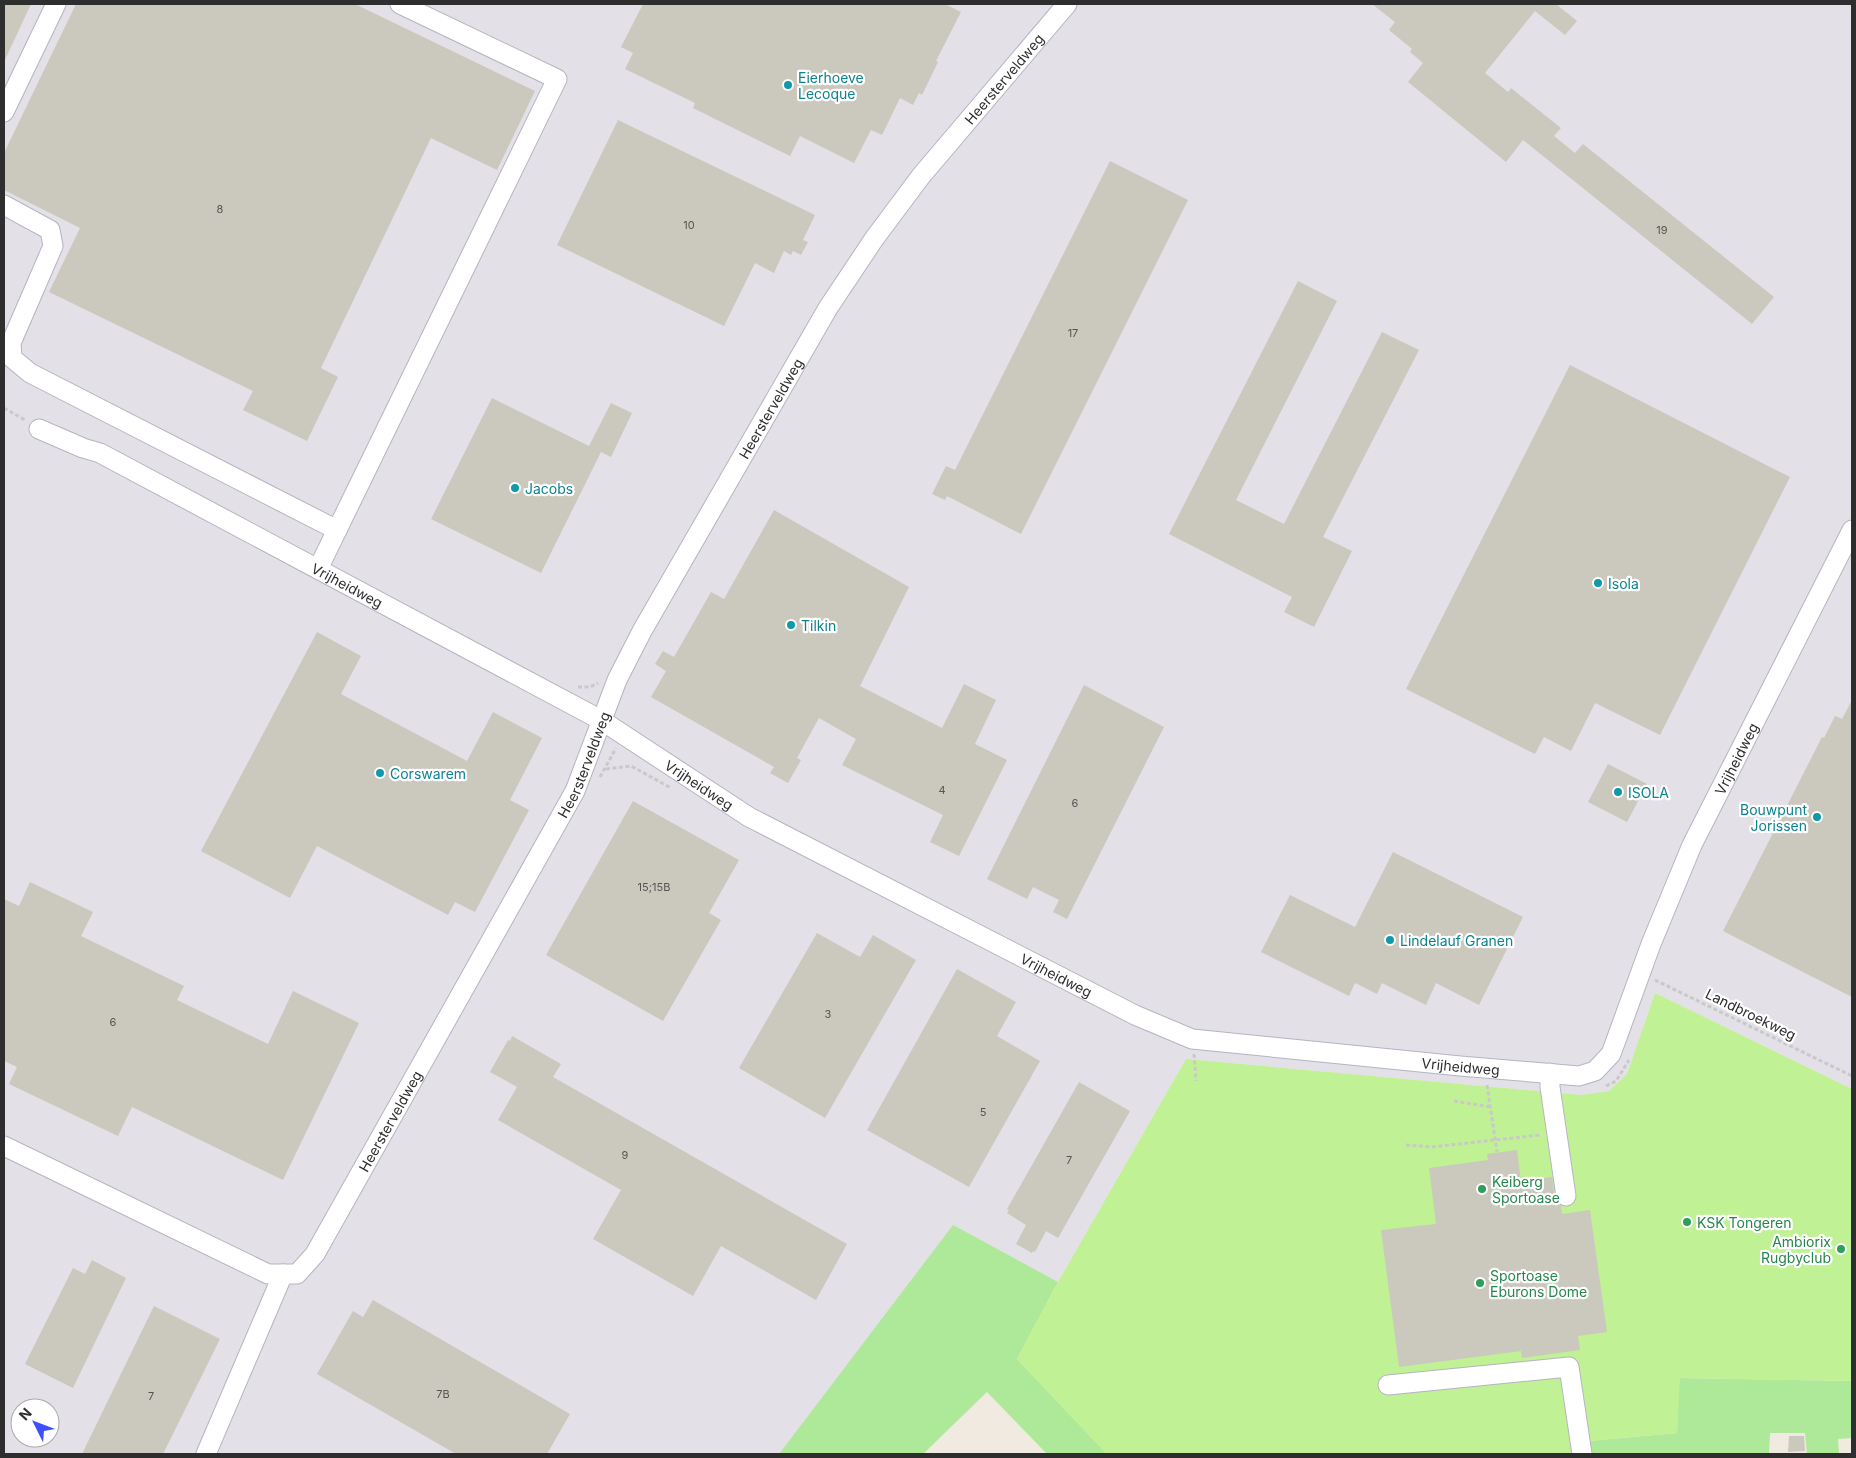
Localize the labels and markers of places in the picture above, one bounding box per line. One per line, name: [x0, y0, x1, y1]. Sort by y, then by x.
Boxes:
place label: Eierhoeve Lecoque: [798, 69, 864, 102]
marker: Eierhoeve Lecoque: [782, 79, 794, 91]
place label: Jacobs: [525, 480, 573, 497]
marker: Jacobs: [509, 482, 521, 494]
place label: Isola: [1608, 575, 1639, 592]
marker: Isola: [1592, 577, 1604, 589]
place label: Tilkin: [801, 617, 836, 634]
marker: Tilkin: [785, 619, 797, 631]
place label: Corswarem: [390, 765, 466, 782]
marker: Corswarem: [374, 767, 386, 779]
place label: ISOLA: [1628, 784, 1669, 801]
marker: ISOLA: [1612, 786, 1624, 798]
place label: Bouwpunt Jorissen: [1740, 801, 1807, 834]
marker: Bouwpunt Jorissen: [1811, 811, 1823, 823]
place label: Lindelauf Granen: [1400, 932, 1513, 949]
marker: Lindelauf Granen: [1384, 934, 1396, 946]
place label: Keiberg Sportoase: [1492, 1173, 1560, 1206]
marker: Keiberg Sportoase: [1476, 1183, 1488, 1195]
place label: KSK Tongeren: [1697, 1214, 1791, 1231]
marker: KSK Tongeren: [1681, 1216, 1693, 1228]
place label: Ambiorix Rugbyclub: [1761, 1233, 1831, 1266]
marker: Ambiorix Rugbyclub: [1835, 1243, 1847, 1255]
place label: Sportoase Eburons Dome: [1490, 1267, 1587, 1300]
marker: Sportoase Eburons Dome: [1474, 1277, 1486, 1289]

